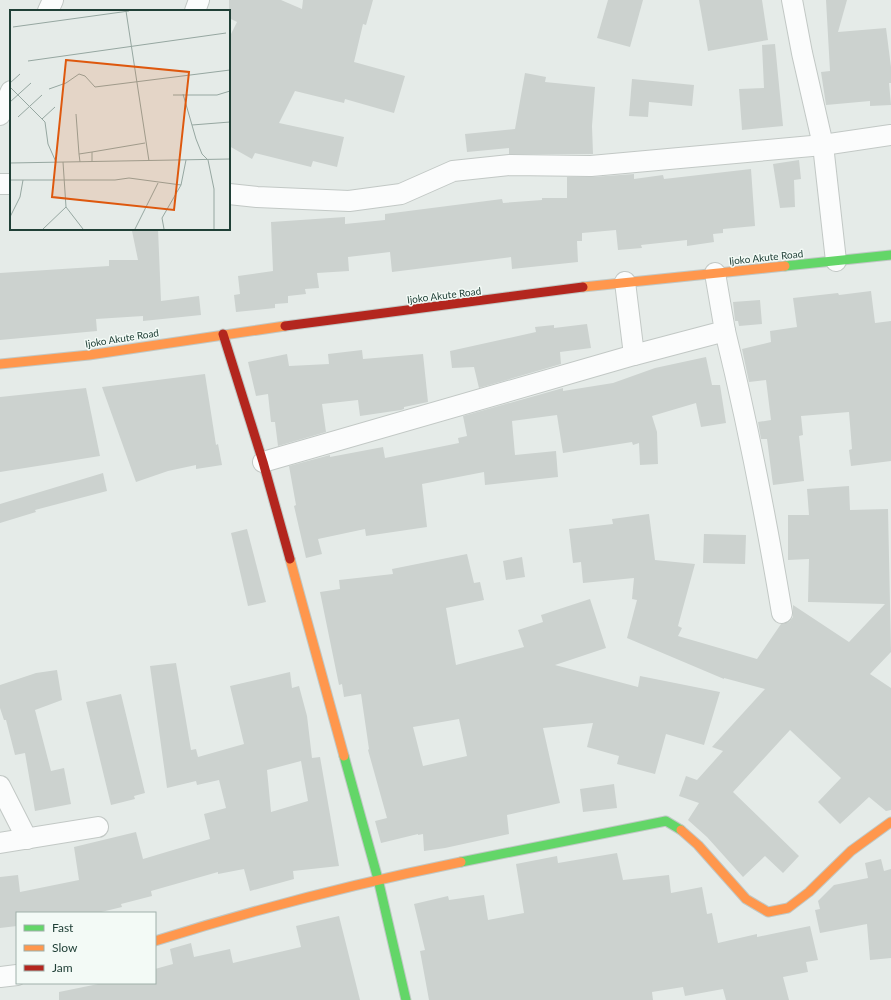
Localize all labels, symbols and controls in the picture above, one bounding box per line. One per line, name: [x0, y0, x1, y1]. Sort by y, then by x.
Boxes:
inset map: [10, 10, 230, 230]
street label: Ijoko Akute Road: [728, 247, 804, 267]
street label: Ijoko Akute Road: [406, 285, 482, 305]
street label: Ijoko Akute Road: [84, 326, 160, 350]
legend: [16, 912, 156, 984]
text: Fast: [52, 920, 74, 935]
text: Slow: [52, 940, 78, 955]
text: Jam: [52, 960, 73, 975]

